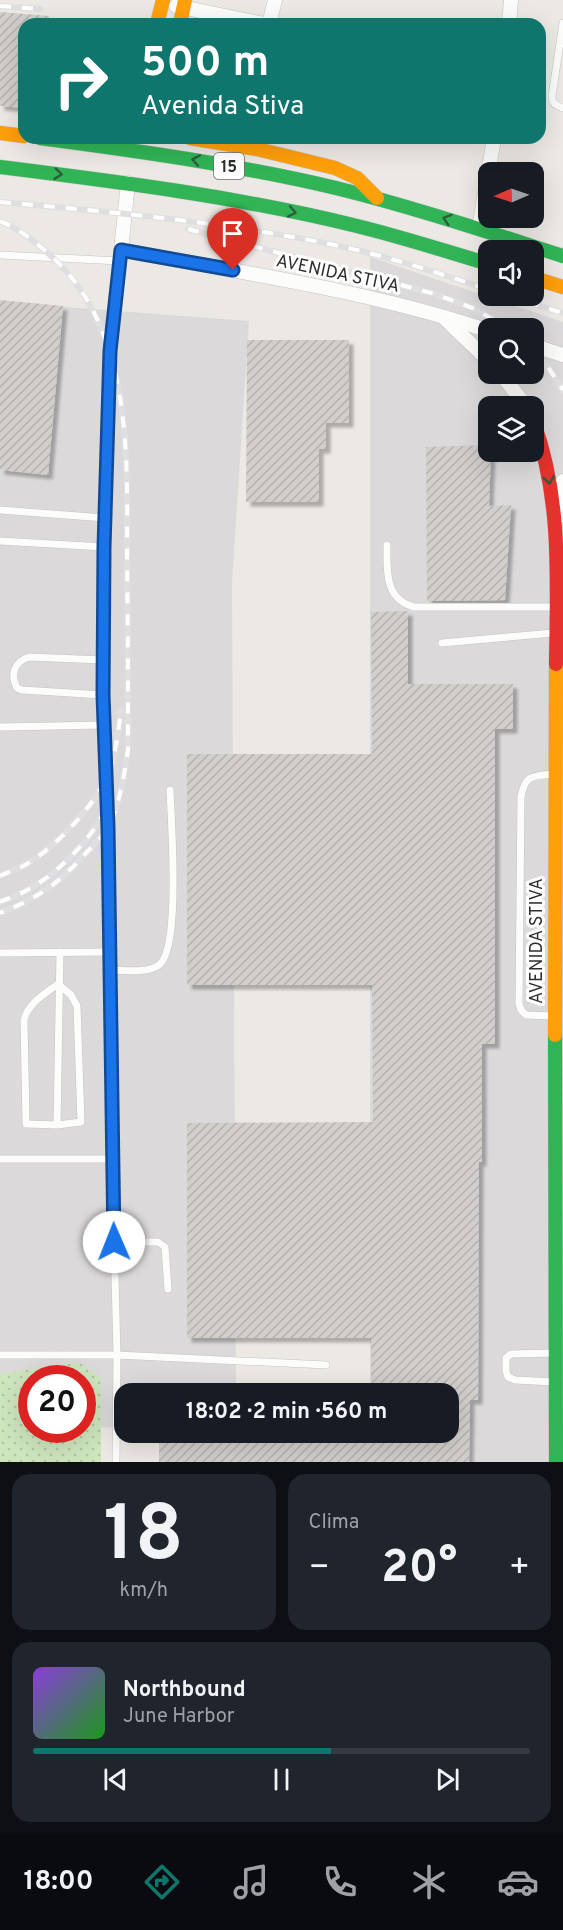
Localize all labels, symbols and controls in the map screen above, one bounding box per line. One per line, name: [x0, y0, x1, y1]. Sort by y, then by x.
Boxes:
text: 500 m: [141, 38, 269, 91]
icon: right: [42, 42, 120, 120]
text: Avenida Stiva: [141, 90, 304, 124]
road number: 15: [214, 153, 244, 179]
one-way arrow: [192, 155, 201, 167]
north arrow: [478, 162, 544, 228]
map controls: [478, 162, 544, 462]
one-way arrow: [53, 168, 63, 180]
one-way arrow: [287, 205, 297, 218]
pin: [207, 208, 258, 270]
one-way arrow: [442, 214, 453, 226]
icon: arrive: [216, 217, 249, 250]
button: sound: [478, 240, 544, 306]
street label: AVENIDA STIVA: [274, 250, 402, 299]
button: search: [478, 318, 544, 384]
button: layers: [478, 396, 544, 462]
one-way arrow: [542, 475, 555, 484]
street label: AVENIDA STIVA: [526, 878, 549, 1004]
position arrow: [82, 1210, 146, 1274]
speed limit sign: 20: [18, 1365, 96, 1443]
text: 18:02 · 2 min · 560 m: [186, 1399, 387, 1426]
text: 18: [104, 1489, 184, 1588]
text: Clima: [309, 1510, 359, 1536]
text: 20°: [381, 1541, 457, 1598]
text: −: [309, 1548, 330, 1590]
text: +: [509, 1548, 530, 1590]
text: km/h: [119, 1578, 168, 1604]
text: Northbound: [123, 1677, 246, 1704]
text: June Harbor: [123, 1704, 235, 1730]
icon: previous: [99, 1763, 132, 1796]
icon: pause: [265, 1763, 298, 1796]
icon: next: [431, 1763, 464, 1796]
icon: directions: [141, 1861, 183, 1903]
icon: music: [230, 1861, 272, 1903]
icon: phone: [319, 1861, 361, 1903]
icon: climate: [408, 1861, 450, 1903]
icon: car: [497, 1861, 539, 1903]
text: 18:00: [24, 1865, 94, 1899]

